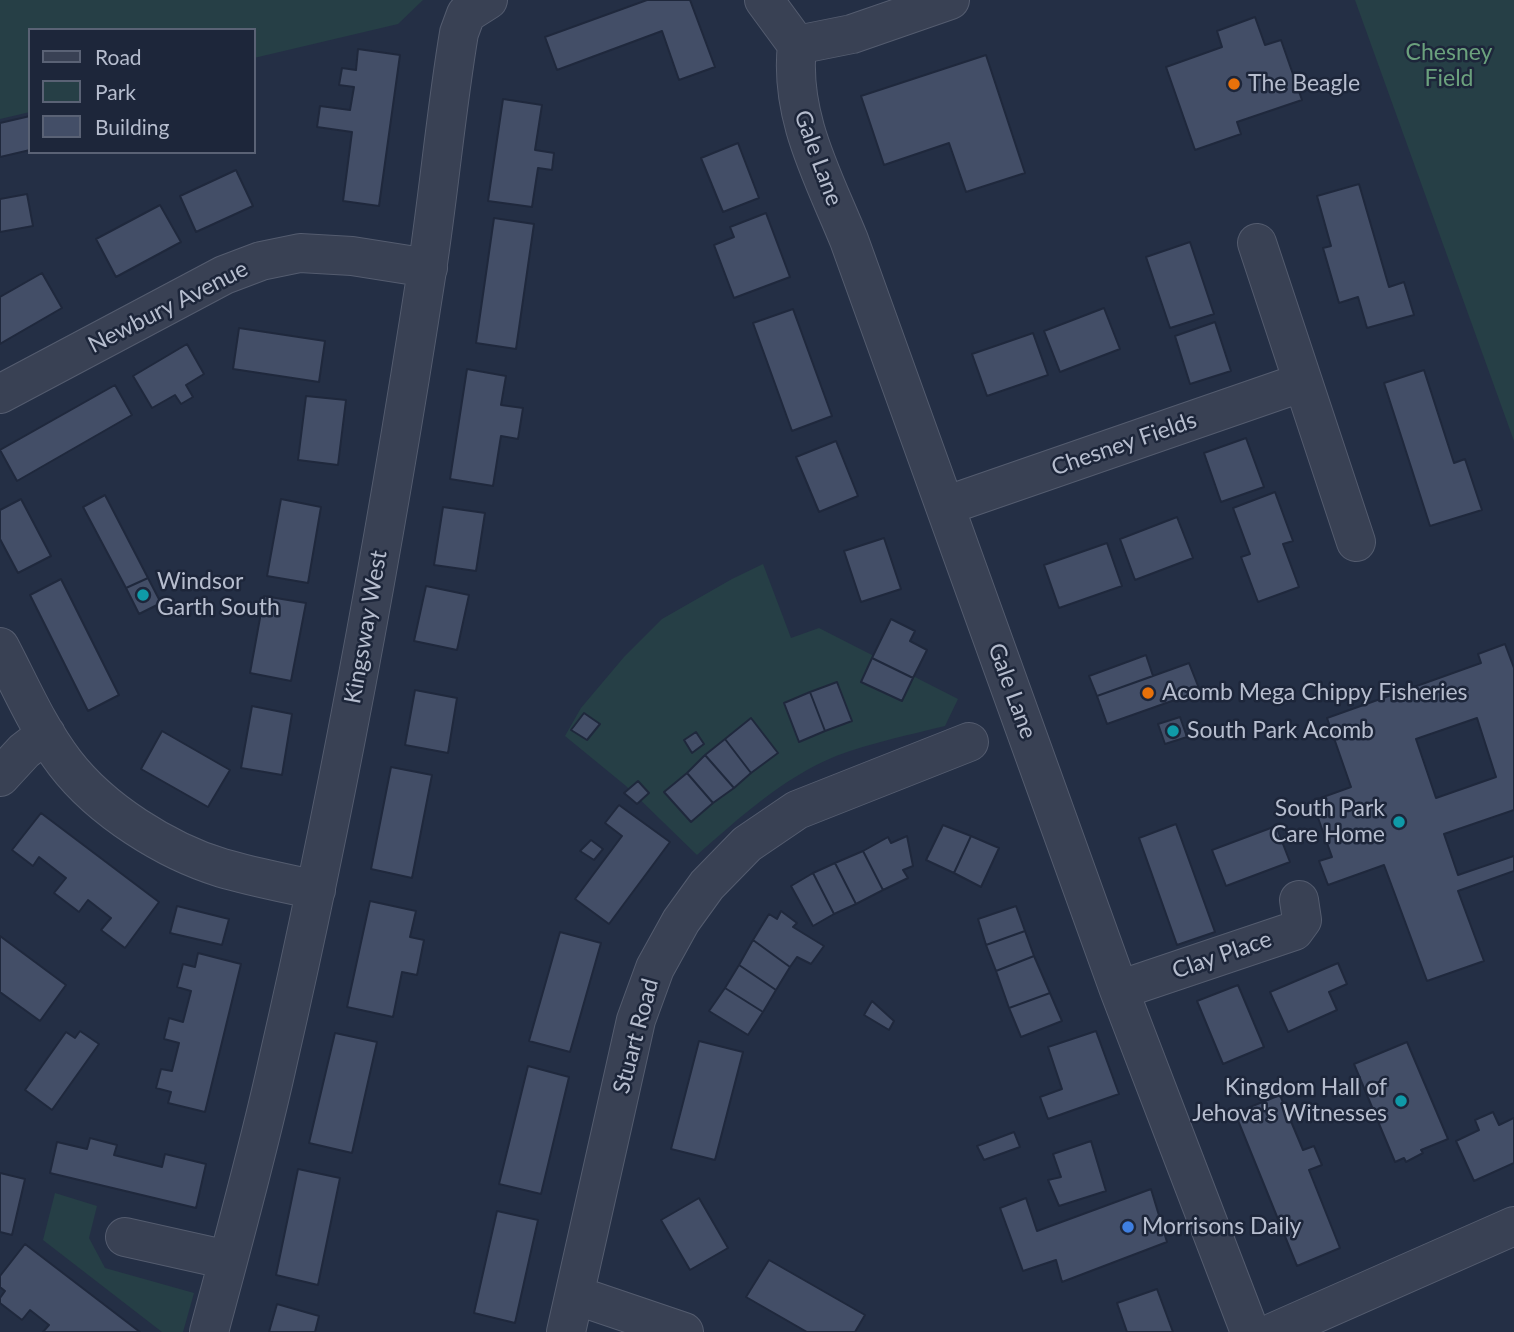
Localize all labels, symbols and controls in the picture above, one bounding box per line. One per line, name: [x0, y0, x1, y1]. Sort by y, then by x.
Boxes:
legend: [28, 28, 256, 154]
park label: Chesney Field: [1406, 39, 1492, 93]
text: Road: [95, 44, 142, 69]
place label: The Beagle: [1248, 70, 1360, 98]
marker: The Beagle: [1226, 76, 1242, 92]
text: Park: [95, 79, 136, 104]
street label: Gale Lane: [788, 106, 848, 210]
text: Building: [95, 114, 170, 139]
street label: Newbury Avenue: [84, 255, 252, 359]
street label: Chesney Fields: [1048, 406, 1200, 482]
street label: Kingsway West: [339, 548, 393, 706]
place label: Windsor Garth South: [157, 568, 280, 622]
marker: Windsor Garth South: [135, 587, 151, 603]
street label: Gale Lane: [982, 639, 1042, 743]
place label: Acomb Mega Chippy Fisheries: [1162, 679, 1468, 707]
marker: Acomb Mega Chippy Fisheries: [1140, 685, 1156, 701]
place label: South Park Acomb: [1187, 717, 1374, 745]
marker: South Park Acomb: [1165, 723, 1181, 739]
place label: South Park Care Home: [1271, 795, 1385, 849]
marker: South Park Care Home: [1391, 814, 1407, 830]
street label: Clay Place: [1169, 925, 1275, 985]
street label: Stuart Road: [607, 975, 665, 1097]
place label: Kingdom Hall of Jehova's Witnesses: [1192, 1074, 1387, 1128]
marker: Kingdom Hall of Jehova's Witnesses: [1393, 1093, 1409, 1109]
place label: Morrisons Daily: [1142, 1213, 1301, 1241]
marker: Morrisons Daily: [1120, 1219, 1136, 1235]

